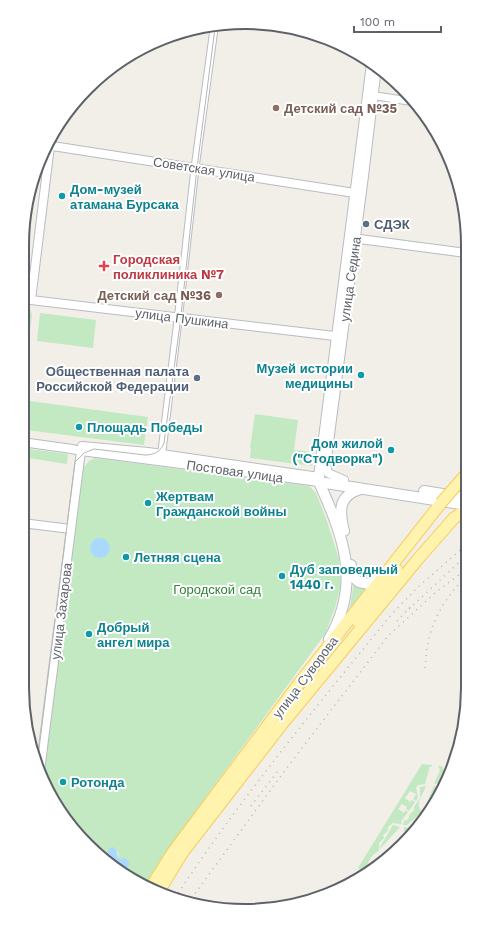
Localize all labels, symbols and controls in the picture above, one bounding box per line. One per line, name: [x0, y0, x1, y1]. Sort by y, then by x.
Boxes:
scale bar: [354, 8, 441, 34]
text: 100 m: [360, 15, 395, 29]
place label: Детский сад №35: [284, 101, 398, 116]
marker: Детский сад №35: [271, 103, 281, 113]
street label: Советская улица: [152, 154, 257, 185]
place label: Дом-музей атамана Бурсака: [70, 182, 180, 212]
marker: Дом-музей атамана Бурсака: [57, 191, 67, 201]
place label: СДЭК: [374, 217, 410, 232]
marker: СДЭК: [361, 219, 371, 229]
street label: улица Седина: [337, 235, 364, 323]
place label: Городская поликлиника №7: [113, 252, 224, 282]
marker: Городская поликлиника №7: [98, 260, 110, 272]
place label: Детский сад №36: [97, 288, 211, 303]
marker: Детский сад №36: [214, 290, 224, 300]
street label: улица Пушкина: [134, 305, 230, 332]
place label: Музей истории медицины: [257, 361, 353, 391]
place label: Общественная палата Российской Федерации: [36, 364, 190, 394]
marker: Музей истории медицины: [356, 370, 366, 380]
marker: Общественная палата Российской Федерации: [192, 373, 202, 383]
place label: Площадь Победы: [87, 420, 203, 435]
marker: Площадь Победы: [74, 422, 84, 432]
place label: Дом жилой ("Стодворка"): [292, 436, 383, 466]
marker: Дом жилой ("Стодворка"): [386, 445, 396, 455]
street label: Постовая улица: [186, 457, 285, 486]
place label: Жертвам Гражданской войны: [155, 489, 287, 519]
marker: Жертвам Гражданской войны: [143, 498, 153, 508]
place label: Летняя сцена: [134, 550, 222, 565]
marker: Летняя сцена: [121, 552, 131, 562]
street label: улица Захарова: [48, 561, 75, 660]
place label: Дуб заповедный 1440 г.: [290, 562, 398, 592]
marker: Дуб заповедный 1440 г.: [277, 571, 287, 581]
park label: Городской сад: [173, 582, 261, 597]
place label: Добрый ангел мира: [97, 620, 170, 650]
marker: Добрый ангел мира: [84, 629, 94, 639]
street label: улица Суворова: [270, 633, 341, 721]
place label: Ротонда: [71, 775, 125, 790]
marker: Ротонда: [58, 777, 68, 787]

